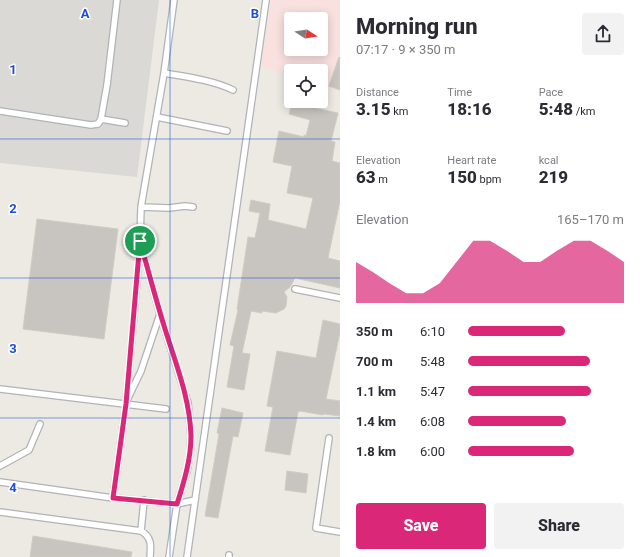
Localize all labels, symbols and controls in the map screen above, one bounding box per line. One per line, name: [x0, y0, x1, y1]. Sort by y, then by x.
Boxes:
text: A: [81, 6, 90, 21]
text: B: [251, 6, 259, 21]
north arrow: [284, 12, 328, 56]
map controls: [284, 12, 328, 108]
button: share: [582, 13, 624, 55]
text: Morning run: [356, 14, 478, 39]
text: 07:17 · 9 × 350 m: [356, 42, 455, 57]
text: 1: [9, 62, 17, 77]
button: locate: [284, 64, 328, 108]
text: Distance: [356, 86, 399, 99]
text: Time: [447, 86, 472, 99]
text: Pace: [539, 86, 563, 99]
text: 3.15: [356, 99, 390, 119]
text: 18:16: [447, 99, 492, 119]
text: 5:48: [539, 99, 573, 119]
text: km: [390, 105, 408, 118]
text: /km: [573, 105, 596, 118]
text: Elevation: [356, 154, 401, 167]
text: Heart rate: [447, 154, 496, 167]
text: kcal: [539, 154, 559, 167]
text: 63: [356, 167, 376, 187]
text: 150: [447, 167, 477, 187]
text: 219: [539, 167, 568, 187]
text: m: [376, 173, 388, 186]
text: bpm: [477, 173, 501, 186]
text: 2: [9, 201, 17, 216]
text: Elevation: [356, 212, 409, 227]
text: 165–170 m: [557, 212, 624, 227]
pin: [123, 224, 157, 258]
icon: arrive: [129, 230, 151, 252]
text: 350 m: [356, 324, 393, 339]
text: 6:10: [420, 324, 445, 339]
text: 3: [9, 341, 17, 356]
text: 700 m: [356, 354, 393, 369]
text: 5:48: [420, 354, 445, 369]
text: 1.1 km: [356, 384, 396, 399]
text: 5:47: [420, 384, 445, 399]
text: 1.4 km: [356, 414, 396, 429]
text: 6:08: [420, 414, 445, 429]
text: 1.8 km: [356, 444, 396, 459]
text: 6:00: [420, 444, 445, 459]
text: 4: [9, 480, 17, 495]
button: Save: [356, 503, 486, 549]
button: Share: [494, 503, 624, 549]

